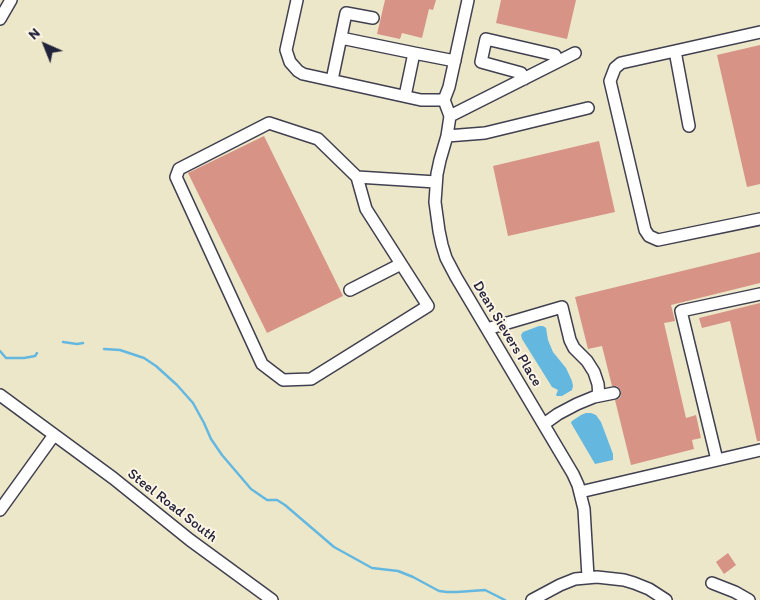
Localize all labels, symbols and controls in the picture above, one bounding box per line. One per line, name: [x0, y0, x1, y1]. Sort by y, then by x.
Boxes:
north arrow: [20, 20, 70, 70]
text: N: [25, 24, 44, 43]
street label: Dean Sievers Place: [468, 278, 546, 390]
street label: Steel Road South: [123, 465, 221, 547]

